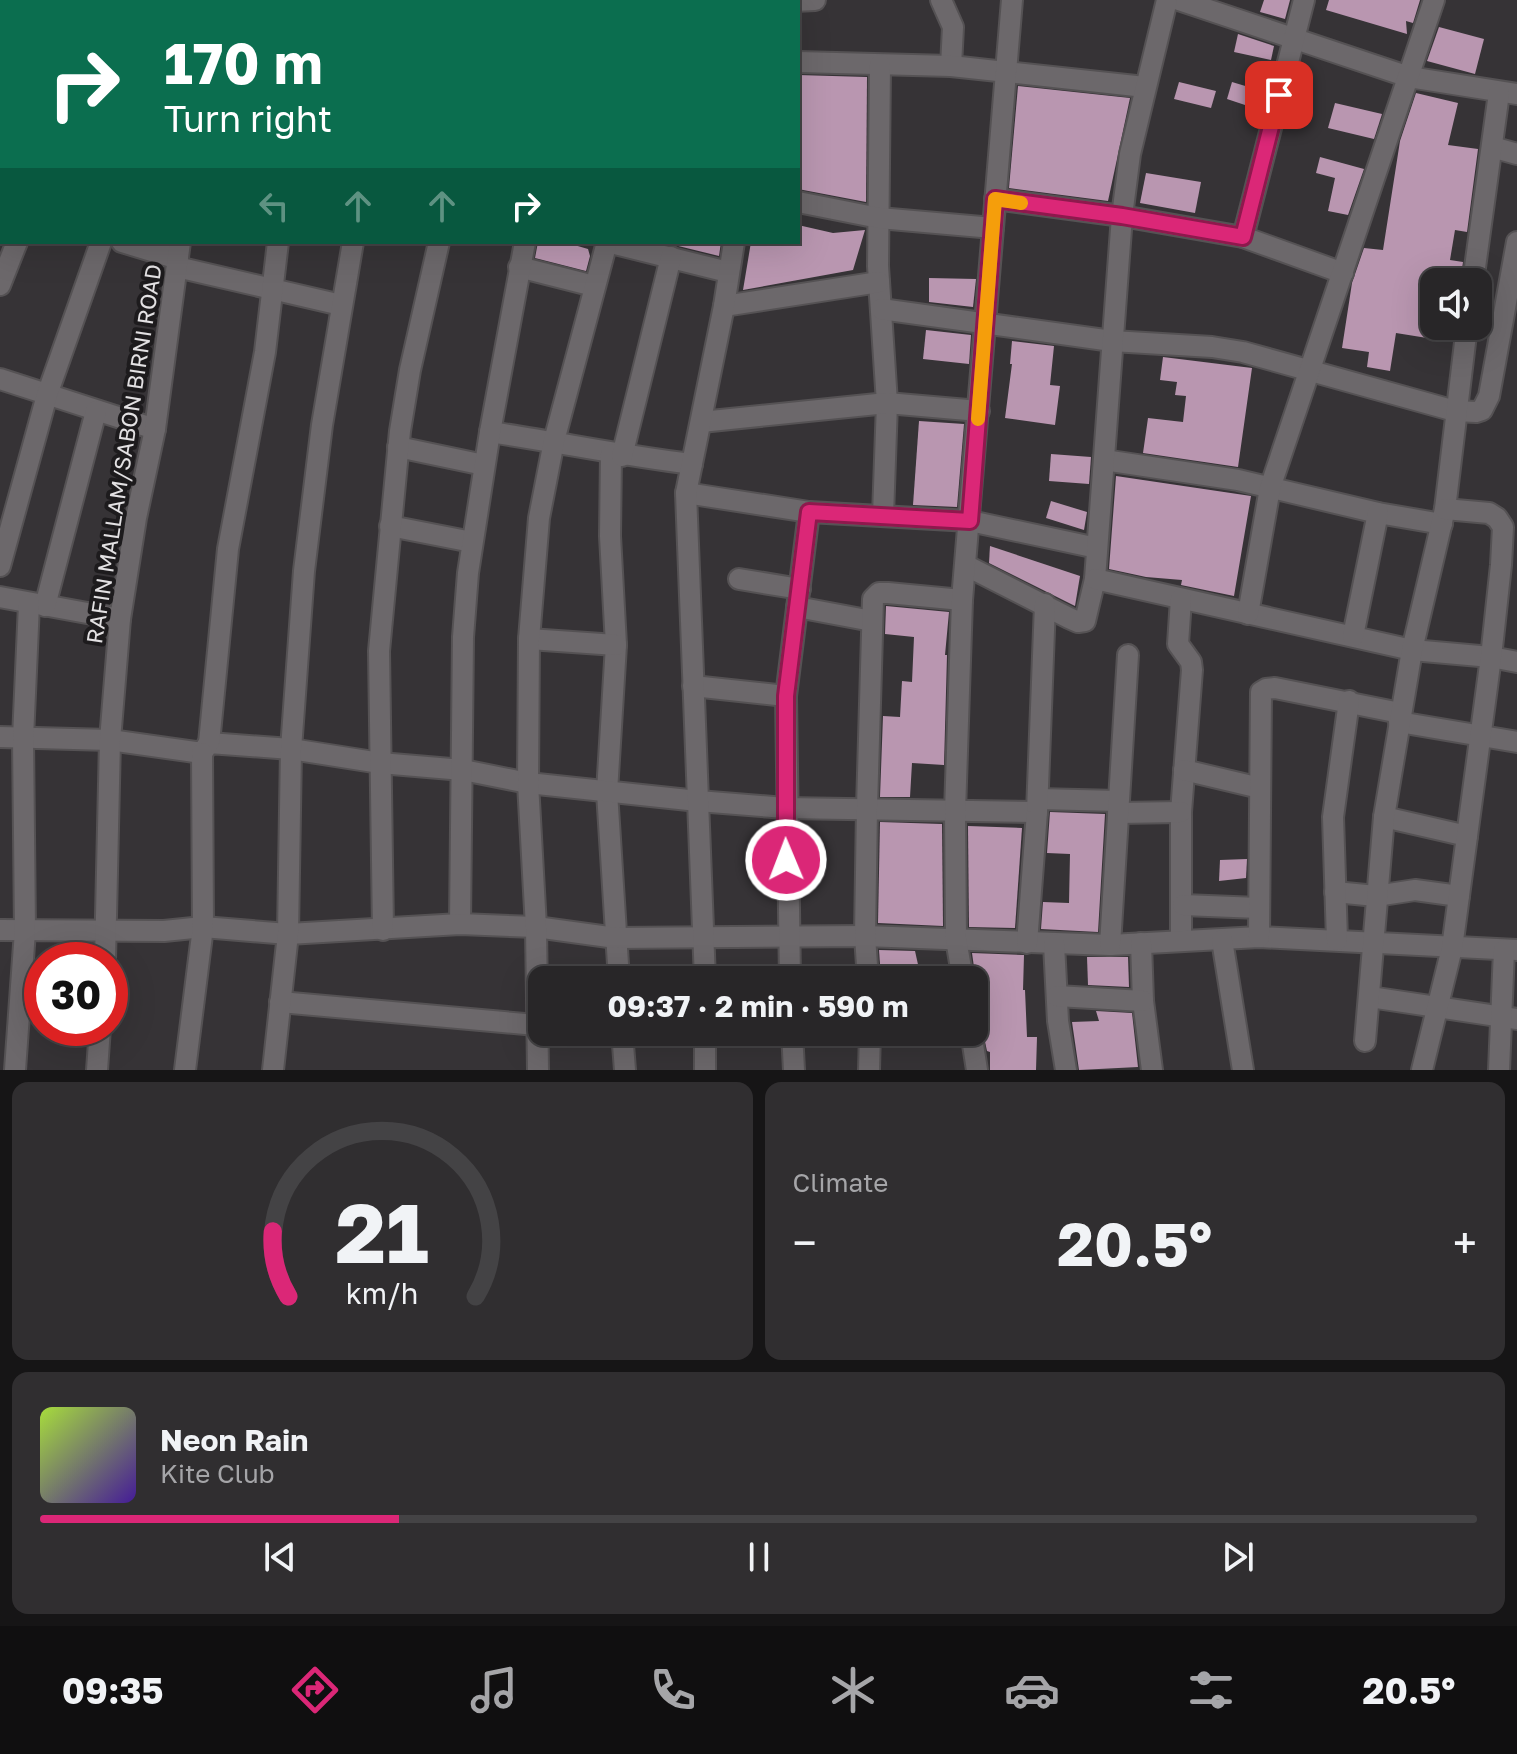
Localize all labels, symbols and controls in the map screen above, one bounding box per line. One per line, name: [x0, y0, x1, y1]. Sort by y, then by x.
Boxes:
text: 170 m: [164, 29, 323, 96]
icon: right: [32, 32, 136, 136]
pin: [1245, 61, 1313, 129]
icon: arrive: [1257, 73, 1301, 117]
text: Turn right: [164, 97, 332, 140]
icon: left: [252, 184, 296, 228]
icon: ahead: [336, 184, 380, 228]
icon: ahead: [420, 184, 464, 228]
icon: right: [504, 184, 548, 228]
street label: RAFIN MALLAM/SABON BIRNI ROAD: [80, 262, 167, 646]
map controls: [1420, 268, 1492, 340]
button: sound: [1420, 268, 1492, 340]
position arrow: [744, 818, 828, 902]
speed limit sign: 30: [24, 942, 128, 1046]
text: 09:37 · 2 min · 590 m: [607, 988, 909, 1024]
text: Climate: [793, 1167, 888, 1198]
text: 21: [335, 1181, 429, 1281]
text: 20.5°: [1057, 1207, 1212, 1279]
text: −: [793, 1216, 817, 1269]
text: +: [1453, 1216, 1477, 1269]
text: km/h: [346, 1276, 419, 1310]
text: Neon Rain: [160, 1422, 308, 1458]
text: Kite Club: [160, 1458, 275, 1489]
icon: previous: [258, 1535, 302, 1579]
icon: pause: [737, 1535, 781, 1579]
icon: next: [1216, 1535, 1260, 1579]
icon: directions: [287, 1662, 343, 1718]
icon: music: [466, 1662, 522, 1718]
icon: phone: [645, 1662, 701, 1718]
icon: climate: [825, 1662, 881, 1718]
icon: car: [1004, 1662, 1060, 1718]
icon: filters: [1183, 1662, 1239, 1718]
text: 09:35: [62, 1669, 163, 1712]
text: 20.5°: [1362, 1669, 1455, 1712]

